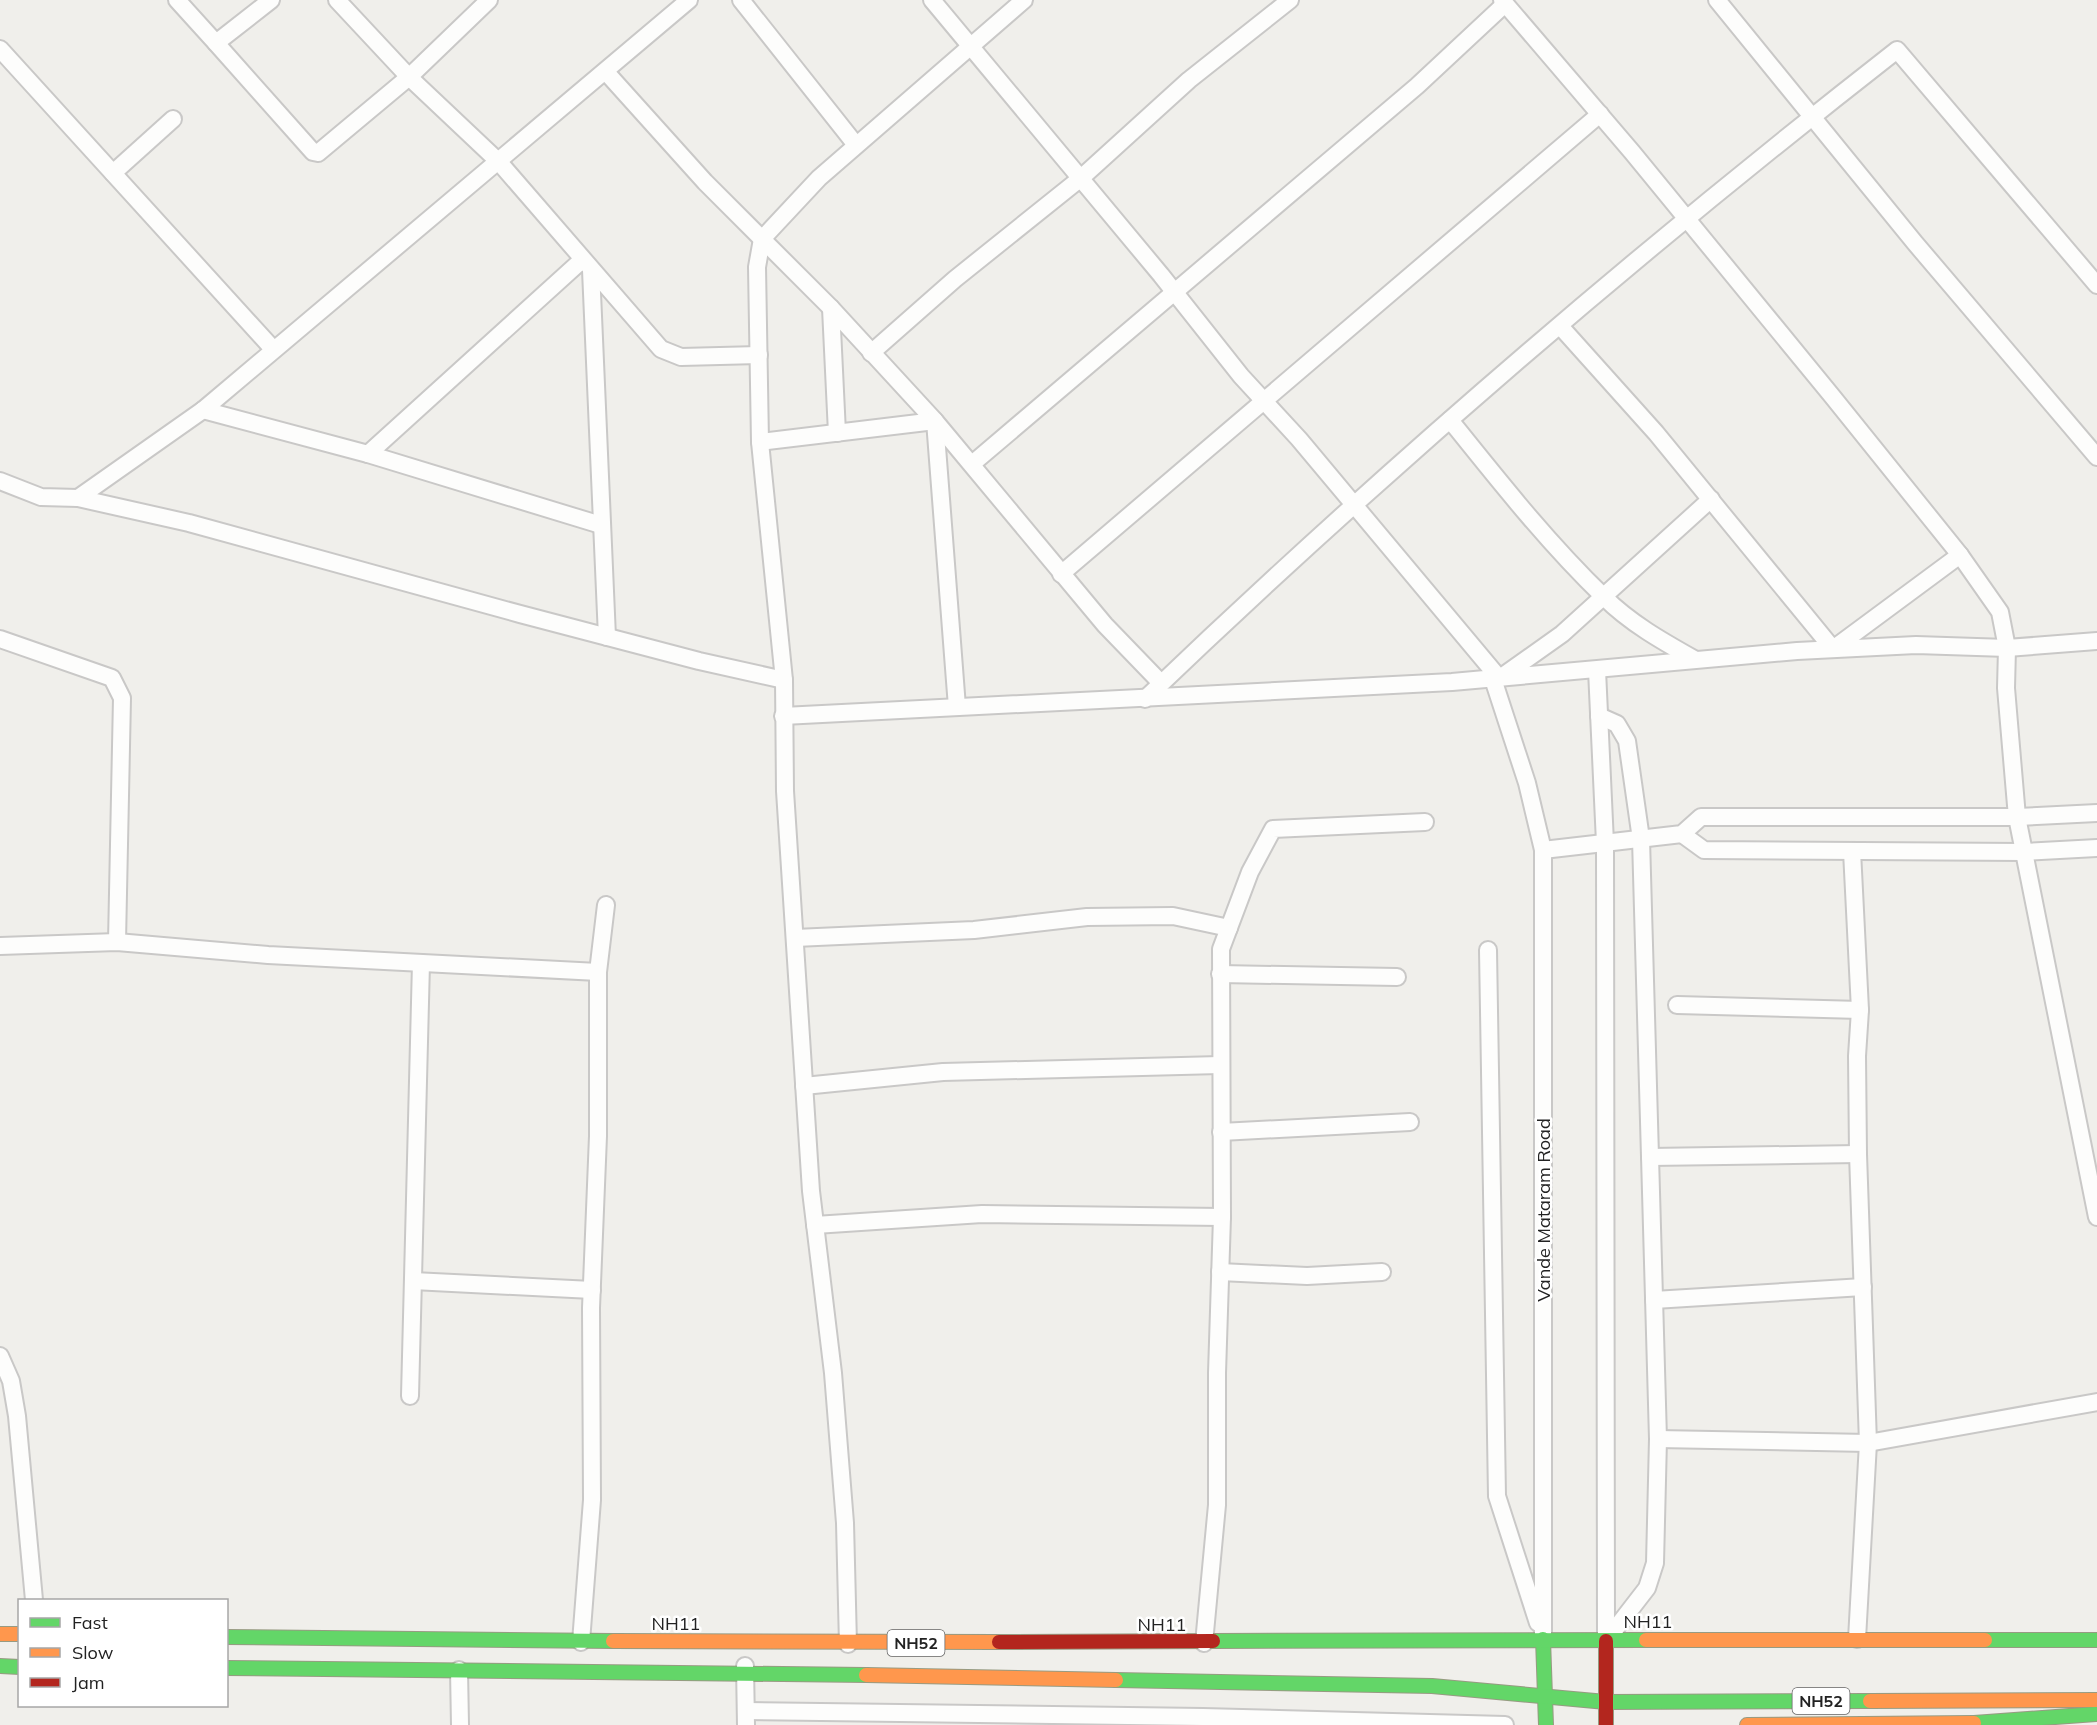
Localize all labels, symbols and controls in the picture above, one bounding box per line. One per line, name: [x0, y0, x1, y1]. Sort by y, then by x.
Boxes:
street label: Vande Mataram Road: [1532, 1118, 1555, 1302]
legend: [18, 1599, 228, 1707]
street label: NH11: [1624, 1610, 1672, 1633]
text: Fast: [72, 1611, 108, 1634]
street label: NH11: [652, 1612, 700, 1635]
street label: NH11: [1138, 1613, 1186, 1636]
road number: NH52: [888, 1630, 944, 1656]
text: Slow: [72, 1641, 114, 1664]
text: Jam: [72, 1671, 105, 1694]
road number: NH52: [1792, 1688, 1850, 1714]

